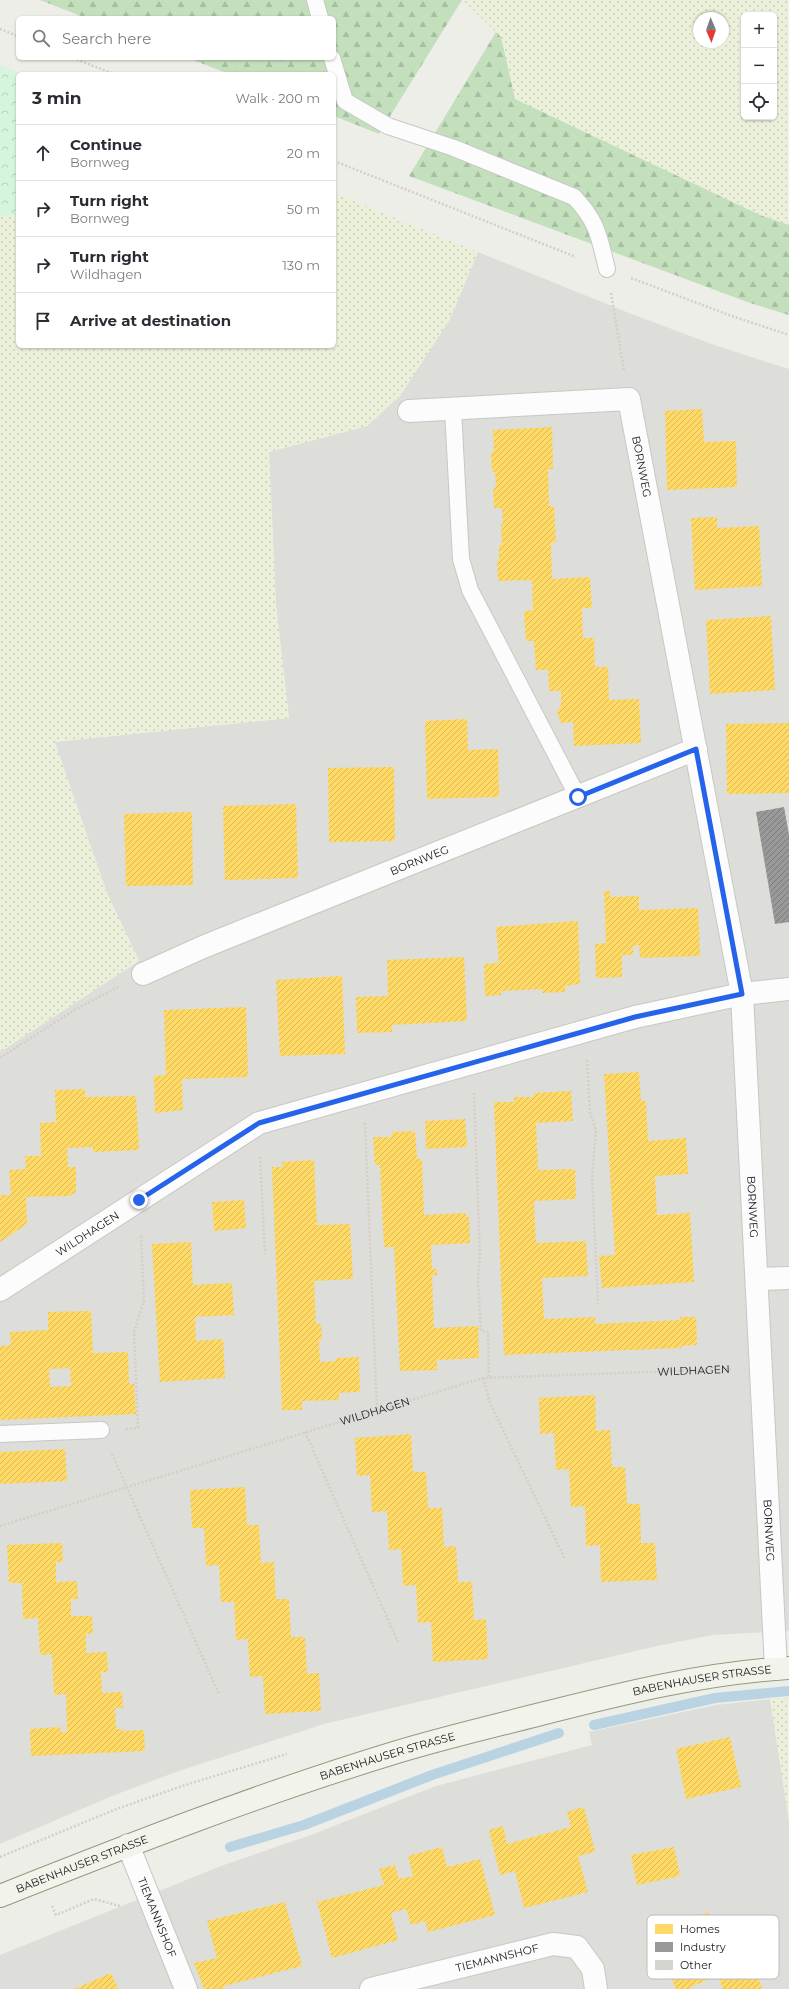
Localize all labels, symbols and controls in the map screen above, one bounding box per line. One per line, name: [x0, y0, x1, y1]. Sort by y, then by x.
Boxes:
north arrow: [693, 12, 729, 48]
map controls: [741, 12, 777, 120]
button: +: [741, 12, 777, 48]
search box: [16, 16, 336, 60]
icon: search: [30, 27, 52, 49]
text: Search here: [62, 29, 151, 48]
button: −: [741, 48, 777, 84]
button: locate: [741, 84, 777, 120]
text: 3 min: [32, 88, 82, 108]
text: Walk · 200 m: [235, 90, 320, 106]
text: Continue: [70, 135, 142, 154]
icon: ahead: [32, 142, 54, 164]
text: 20 m: [287, 145, 320, 161]
text: Bornweg: [70, 154, 130, 170]
text: Turn right: [70, 191, 149, 210]
icon: right: [32, 198, 54, 220]
text: 50 m: [287, 201, 320, 217]
text: Bornweg: [70, 210, 130, 226]
text: Turn right: [70, 247, 149, 266]
icon: right: [32, 254, 54, 276]
text: 130 m: [282, 257, 320, 273]
text: Wildhagen: [70, 266, 142, 282]
icon: arrive: [32, 310, 54, 332]
text: Arrive at destination: [70, 311, 231, 330]
street label: BORNWEG: [629, 435, 654, 498]
route start: [569, 788, 587, 806]
street label: BORNWEG: [388, 842, 451, 878]
street label: BORNWEG: [744, 1175, 761, 1238]
route end: [130, 1191, 148, 1209]
street label: WILDHAGEN: [53, 1208, 122, 1259]
street label: WILDHAGEN: [657, 1362, 730, 1379]
street label: WILDHAGEN: [338, 1394, 412, 1428]
street label: BORNWEG: [760, 1499, 778, 1562]
street label: BABENHAUSER STRASSE: [631, 1662, 772, 1699]
street label: BABENHAUSER STRASSE: [318, 1729, 457, 1783]
street label: BABENHAUSER STRASSE: [14, 1832, 150, 1896]
street label: TIEMANNSHOF: [135, 1875, 180, 1960]
legend: [647, 1915, 779, 1979]
text: Homes: [680, 1922, 720, 1936]
text: Industry: [680, 1940, 726, 1954]
street label: TIEMANNSHOF: [454, 1941, 540, 1975]
text: Other: [680, 1958, 712, 1972]

